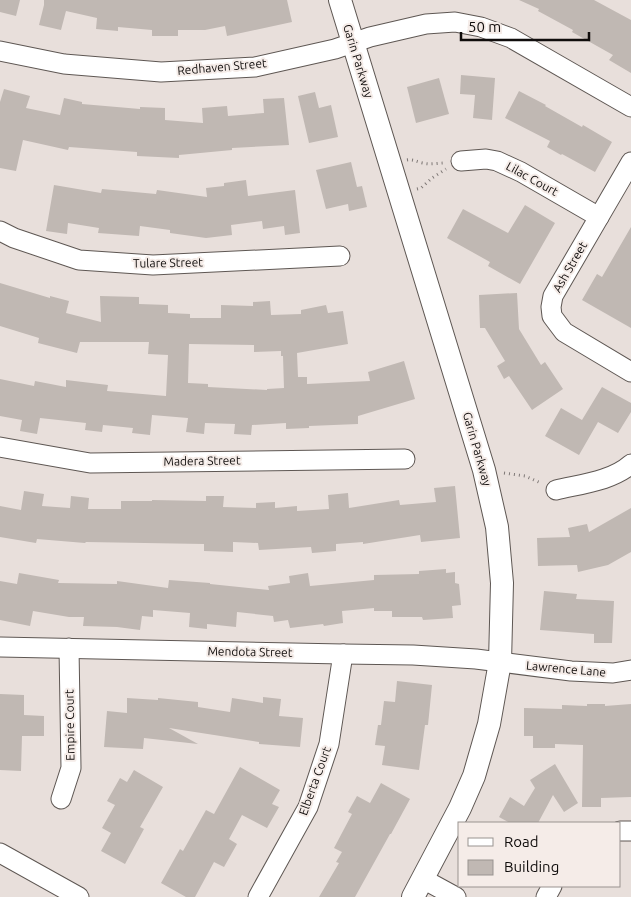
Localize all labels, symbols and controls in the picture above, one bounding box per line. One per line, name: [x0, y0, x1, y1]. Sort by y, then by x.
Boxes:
scale bar: [461, 10, 588, 42]
text: 50 m: [468, 18, 501, 35]
street label: Garin Parkway: [341, 22, 376, 99]
street label: Redhaven Street: [177, 56, 267, 77]
street label: Lilac Court: [504, 159, 561, 198]
street label: Ash Street: [550, 239, 589, 294]
street label: Tulare Street: [133, 255, 203, 270]
street label: Garin Parkway: [461, 410, 494, 488]
street label: Madera Street: [163, 453, 241, 468]
street label: Mendota Street: [207, 644, 293, 659]
street label: Lawrence Lane: [525, 659, 607, 678]
street label: Empire Court: [62, 689, 77, 761]
street label: Elberta Court: [296, 744, 333, 817]
legend: [458, 822, 621, 887]
text: Road: [504, 833, 539, 850]
text: Building: [504, 858, 559, 875]

